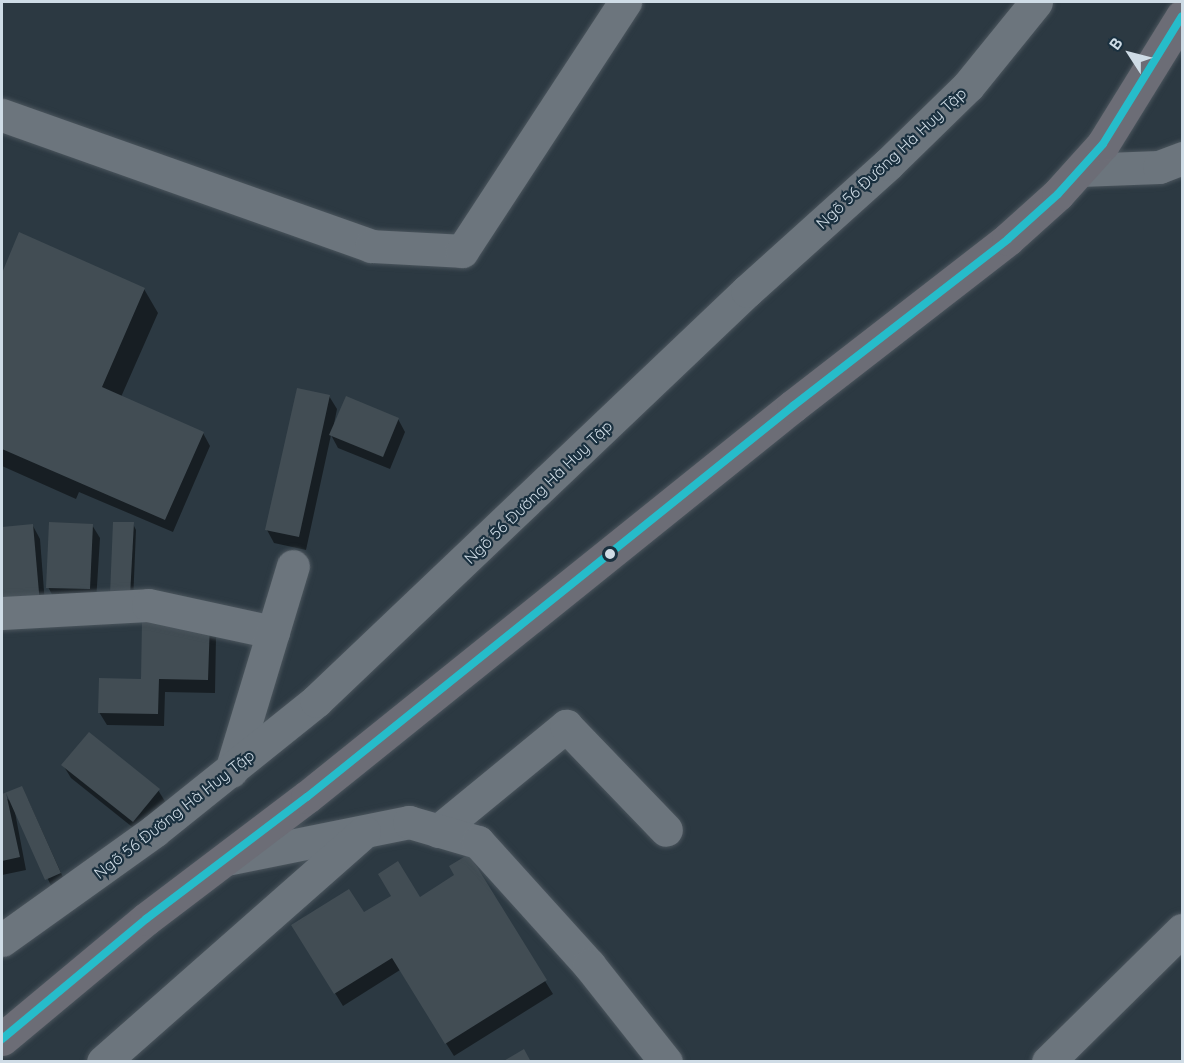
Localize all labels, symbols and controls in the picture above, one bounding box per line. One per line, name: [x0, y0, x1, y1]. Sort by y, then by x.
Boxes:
north arrow: [1100, 24, 1160, 84]
text: B: [1104, 33, 1127, 54]
street label: Ngõ 56 Đường Hà Huy Tập: [812, 83, 970, 233]
street label: Ngõ 56 Đường Hà Huy Tập: [460, 416, 616, 568]
unlabelled marker: [604, 548, 616, 560]
street label: Ngõ 56 Đường Hà Huy Tập: [90, 745, 258, 883]

